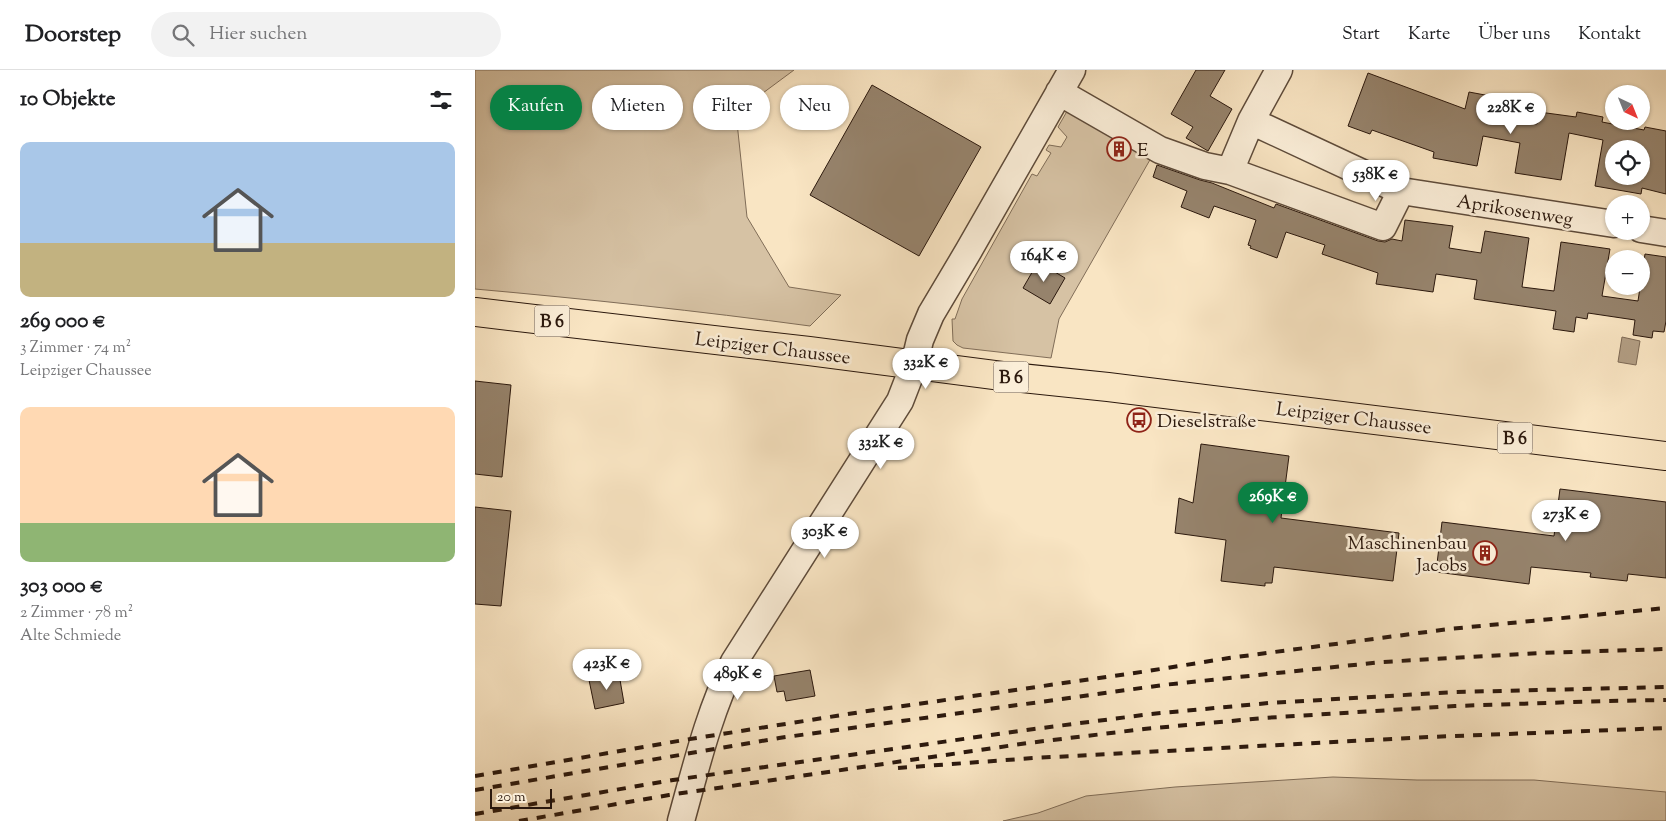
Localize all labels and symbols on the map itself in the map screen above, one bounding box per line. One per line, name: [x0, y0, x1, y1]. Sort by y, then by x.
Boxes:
north arrow: [1605, 85, 1650, 130]
pin: 228K €: [1470, 92, 1552, 135]
building icon: E: [1106, 136, 1132, 162]
place label: E: [1137, 138, 1149, 165]
pin: 538K €: [1335, 160, 1417, 202]
street label: Aprikosenweg: [1454, 189, 1575, 234]
pin: 164K €: [1003, 240, 1085, 283]
road number: B 6: [535, 306, 569, 336]
street label: Leipziger Chaussee: [693, 327, 852, 372]
pin: 332K €: [885, 348, 967, 390]
road number: B 6: [993, 362, 1029, 392]
street label: Leipziger Chaussee: [1274, 397, 1433, 442]
bus stop icon: Dieselstraße: [1126, 407, 1152, 433]
place label: Dieselstraße: [1157, 409, 1257, 436]
road number: B 6: [1497, 422, 1533, 453]
pin: 332K €: [840, 428, 922, 470]
pin: 269K €: [1232, 482, 1314, 524]
pin: 273K €: [1525, 500, 1607, 542]
pin: 303K €: [784, 516, 866, 559]
place label: Maschinenbau Jacobs: [1348, 531, 1467, 580]
building icon: Maschinenbau Jacobs: [1472, 540, 1498, 566]
pin: 423K €: [566, 648, 648, 691]
pin: 489K €: [697, 658, 779, 701]
scale bar: [490, 786, 553, 809]

